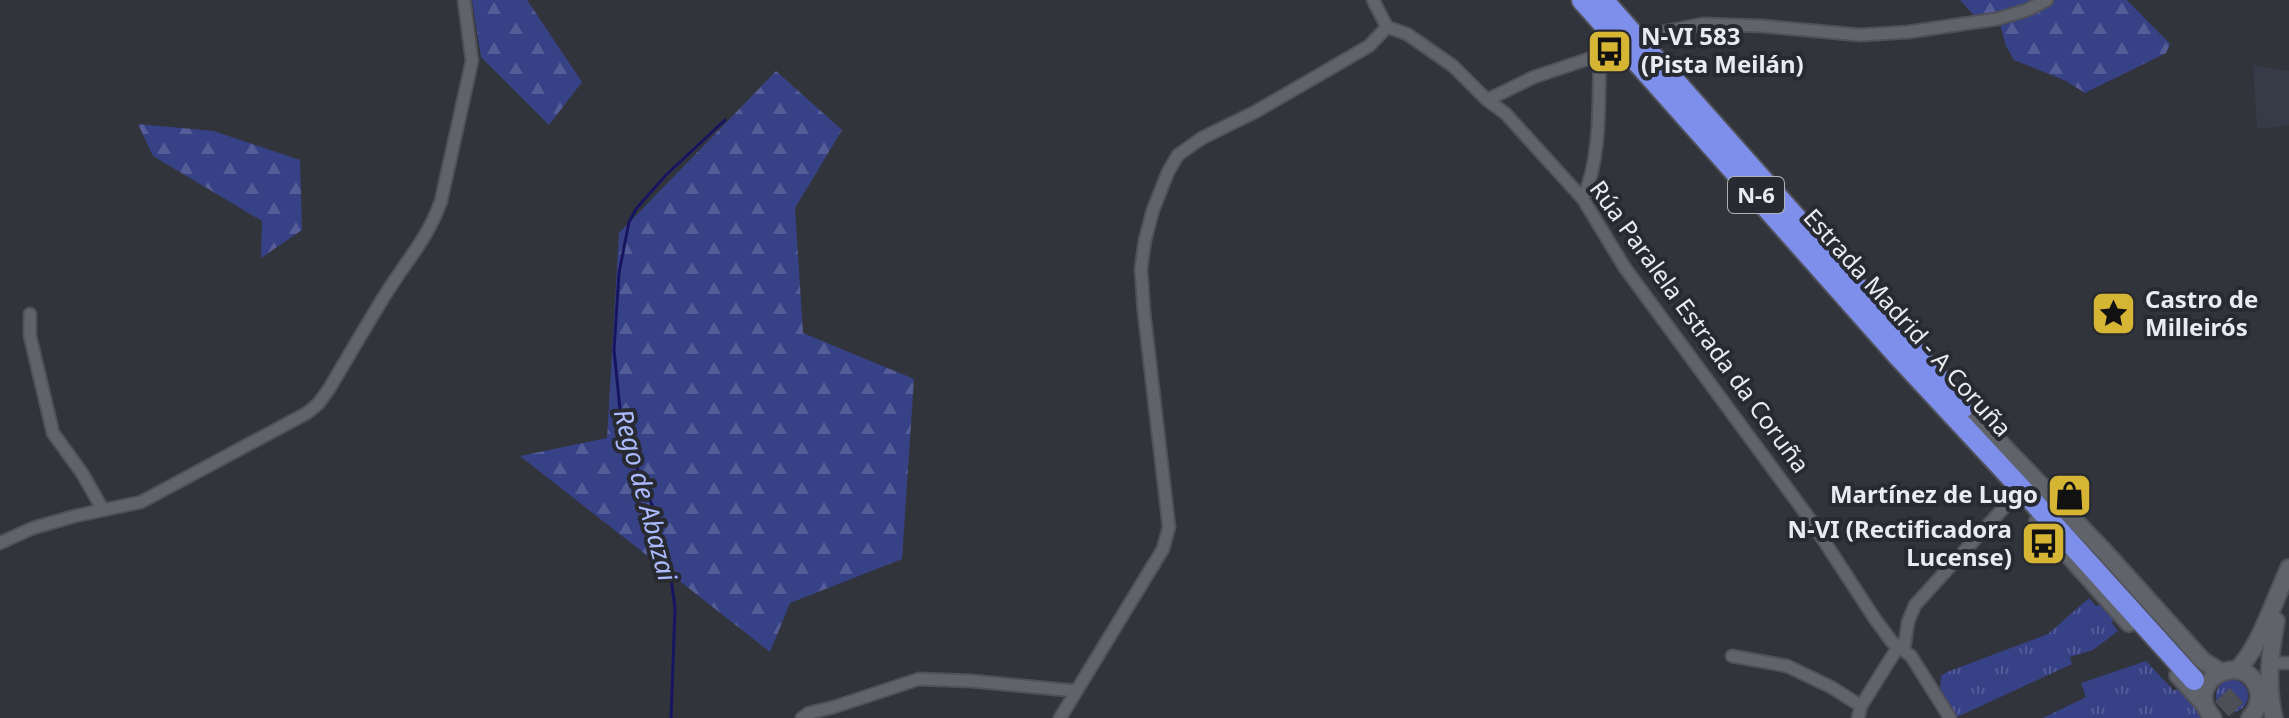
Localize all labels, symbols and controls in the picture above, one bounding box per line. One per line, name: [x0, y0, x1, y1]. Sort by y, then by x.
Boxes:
place label: N-VI 583 (Pista Meilán): [1641, 19, 1804, 80]
bus stop icon: N-VI 583 (Pista Meilán): [1586, 27, 1634, 75]
street label: Rúa Paralela Estrada da Coruña: [1583, 173, 1818, 479]
road number: N-6: [1728, 177, 1784, 213]
street label: Estrada Madrid - A Coruña: [1797, 201, 2019, 443]
place label: Castro de Milleirós: [2145, 282, 2258, 343]
place icon: Castro de Milleirós: [2090, 290, 2138, 338]
water label: Rego de Abazai: [606, 405, 687, 586]
shop icon: Martínez de Lugo: [2045, 471, 2093, 519]
place label: Martínez de Lugo: [1830, 477, 2038, 510]
place label: N-VI (Rectificadora Lucense): [1787, 512, 2012, 573]
bus stop icon: N-VI (Rectificadora Lucense): [2019, 520, 2067, 568]

